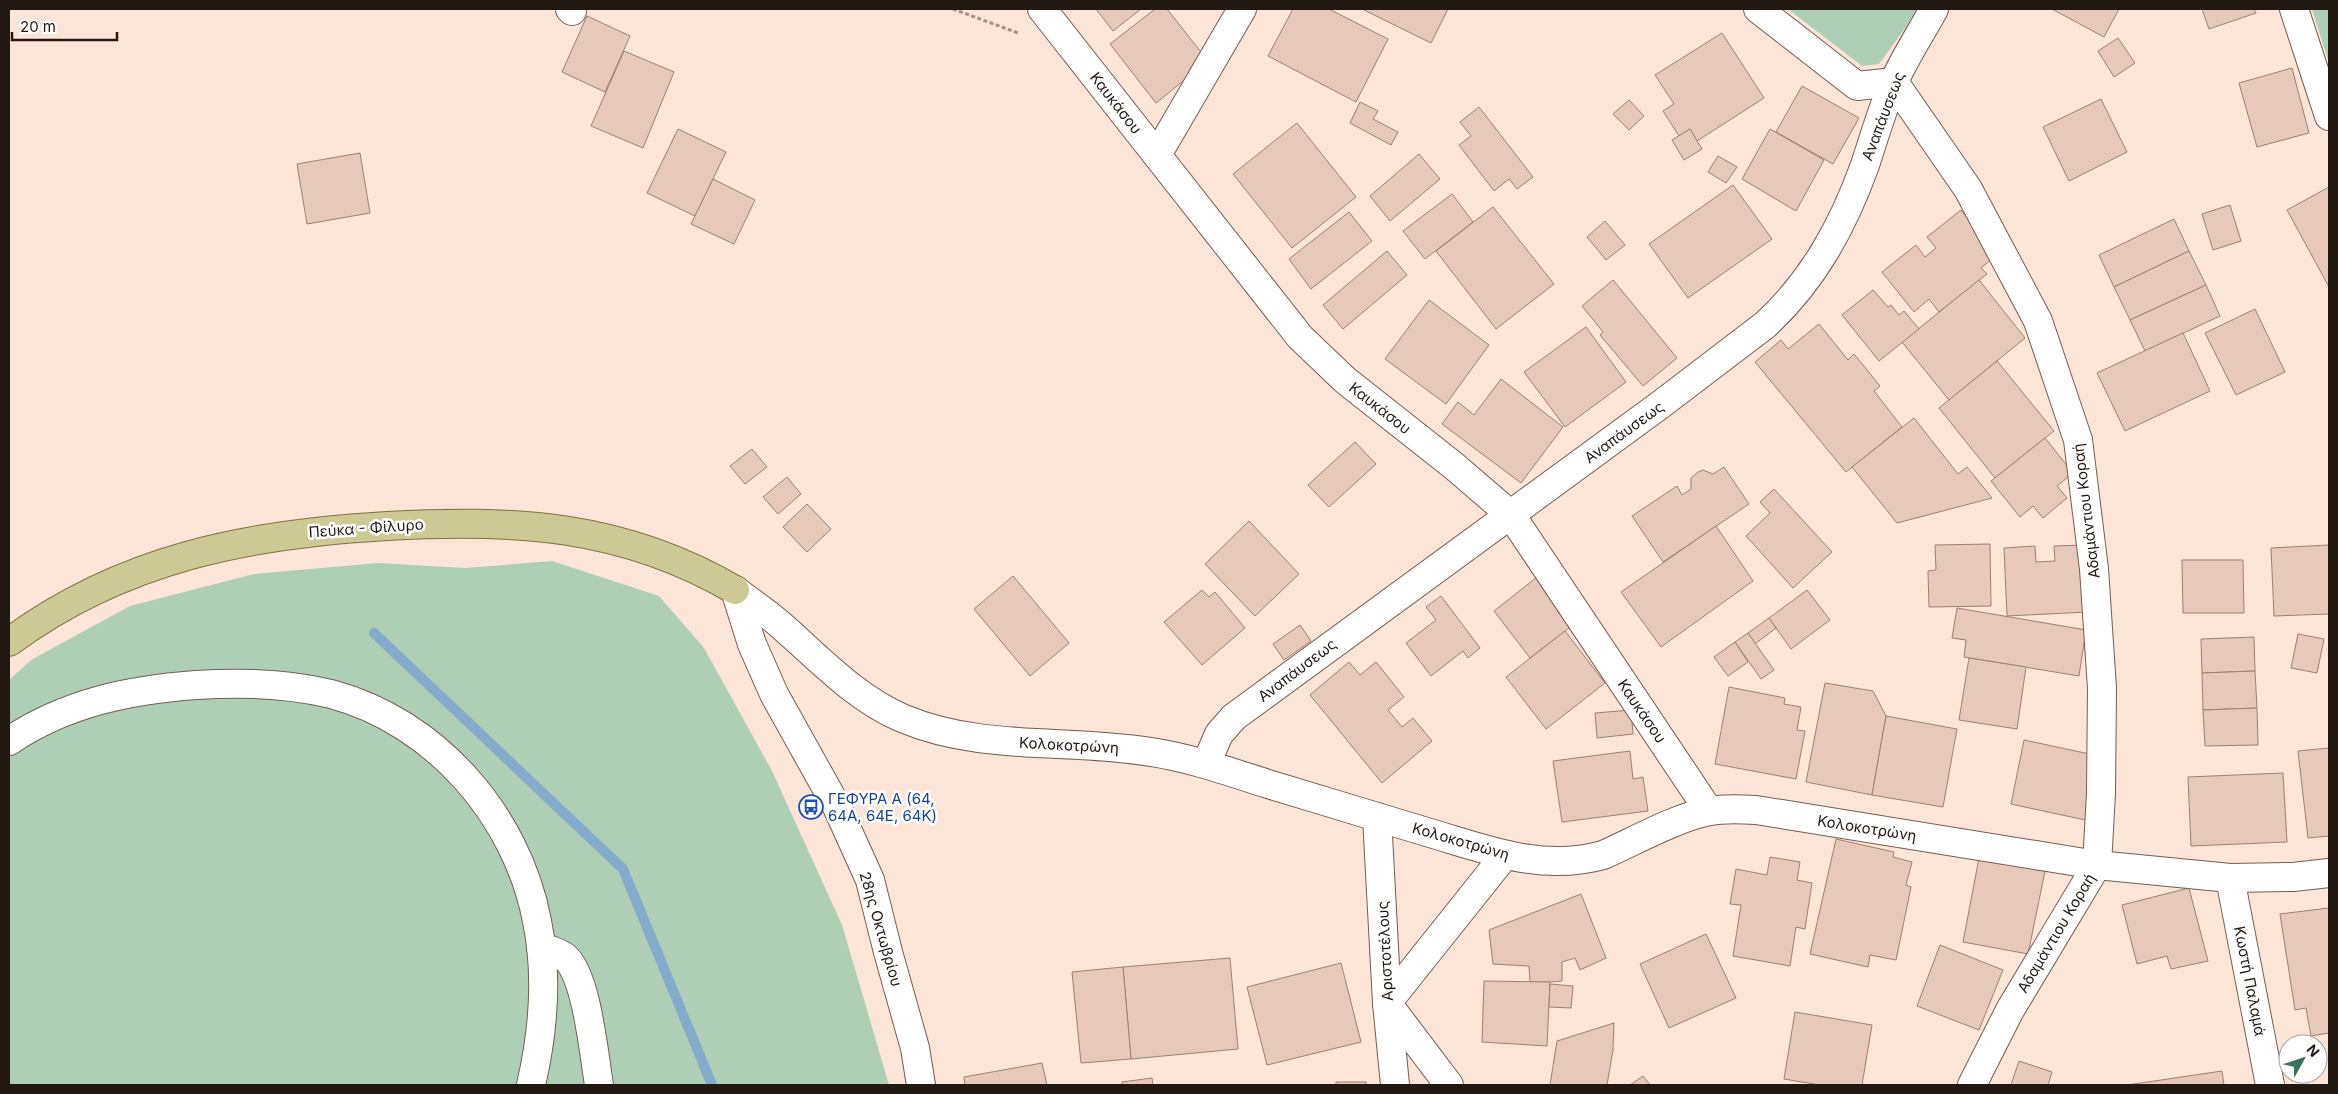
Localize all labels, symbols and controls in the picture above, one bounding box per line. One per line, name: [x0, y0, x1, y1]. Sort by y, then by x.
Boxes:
scale bar: [12, 10, 118, 42]
text: 20 m: [20, 17, 56, 36]
street label: Καυκάσου: [1086, 68, 1146, 138]
street label: Αναπάυσεως: [1857, 69, 1909, 163]
street label: Καυκάσου: [1345, 378, 1415, 438]
street label: Αναπάυσεως: [1581, 397, 1667, 467]
street label: Αδαμάντιου Κοραή: [2068, 442, 2104, 580]
street label: Πεύκα - Φίλυρο: [308, 515, 424, 541]
street label: Αναπάυσεως: [1254, 634, 1340, 706]
street label: Καυκάσου: [1614, 675, 1670, 747]
street label: Κολοκοτρώνη: [1019, 733, 1119, 757]
place label: ΓΕΦΥΡΑ A (64, 64Α, 64Ε, 64Κ): [828, 789, 937, 825]
bus stop icon: ΓΕΦΥΡΑ A (64, 64Α, 64Ε, 64Κ): [798, 794, 824, 820]
street label: Κολοκοτρώνη: [1816, 811, 1918, 845]
street label: Κολοκοτρώνη: [1410, 818, 1512, 864]
street label: 28ης Οκτωβρίου: [856, 869, 906, 989]
street label: Αδαμάντιου Κοραή: [2013, 870, 2099, 996]
street label: Αριστοτέλους: [1373, 901, 1397, 1001]
street label: Κωστή Παλαμά: [2230, 924, 2270, 1038]
north arrow: [2278, 1034, 2328, 1084]
text: N: [2303, 1041, 2323, 1060]

